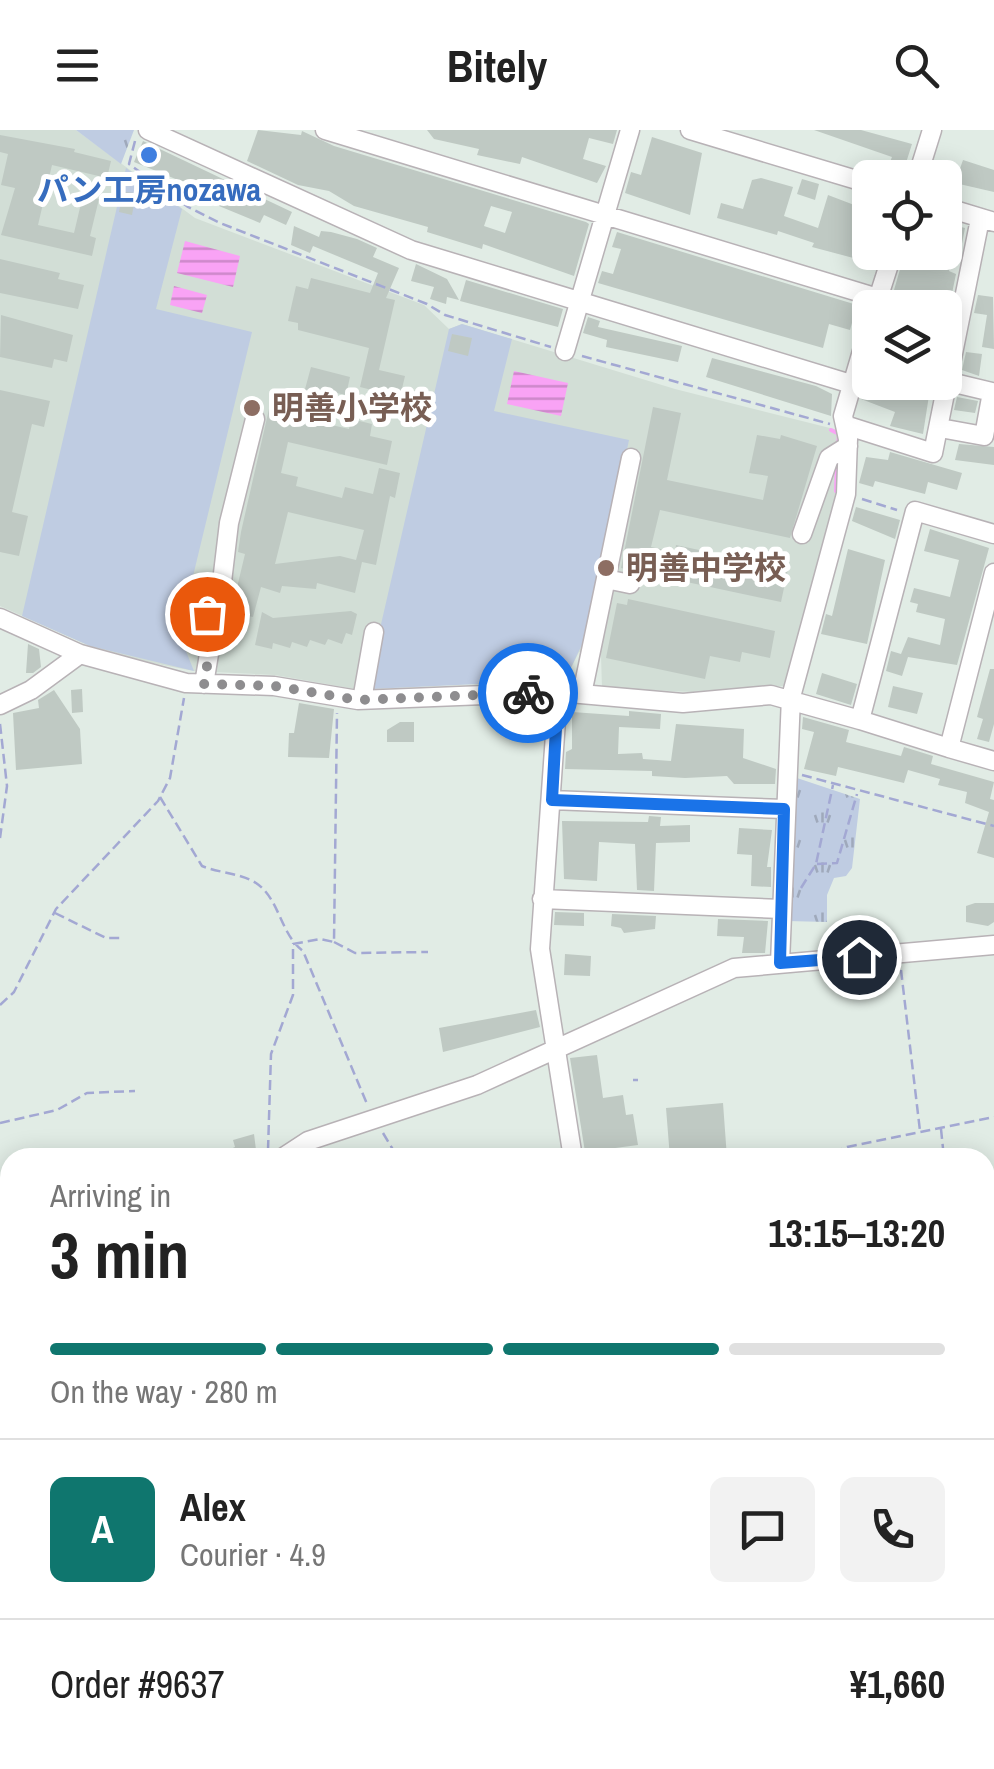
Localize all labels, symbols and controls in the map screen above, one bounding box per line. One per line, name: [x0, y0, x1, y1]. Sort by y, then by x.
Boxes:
text: Bitely: [447, 35, 547, 96]
icon: menu: [50, 38, 105, 93]
icon: search: [889, 38, 944, 93]
marker: パン工房nozawa: [138, 144, 160, 166]
map controls: [852, 160, 962, 400]
button: locate: [852, 160, 962, 270]
place label: パン工房nozawa: [37, 168, 262, 211]
button: layers: [852, 290, 962, 400]
place label: 明善小学校: [272, 386, 432, 429]
marker: 明善小学校: [241, 397, 263, 419]
place label: 明善中学校: [626, 546, 786, 589]
marker: 明善中学校: [595, 557, 617, 579]
pin: [165, 572, 250, 657]
icon: bag: [180, 587, 235, 642]
courier: [478, 643, 578, 743]
icon: bike: [501, 666, 556, 721]
pin: [817, 915, 902, 1000]
icon: home: [832, 930, 887, 985]
text: Arriving in: [50, 1174, 171, 1217]
text: 13:15–13:20: [768, 1208, 945, 1259]
text: 3 min: [50, 1211, 189, 1298]
text: On the way · 280 m: [50, 1370, 278, 1413]
button: chat: [710, 1477, 815, 1582]
button: phone: [840, 1477, 945, 1582]
text: Alex: [180, 1482, 246, 1533]
text: A: [91, 1504, 114, 1555]
text: Courier · 4.9: [180, 1533, 326, 1576]
text: Order #9637: [50, 1659, 225, 1710]
text: ¥1,660: [850, 1659, 945, 1710]

